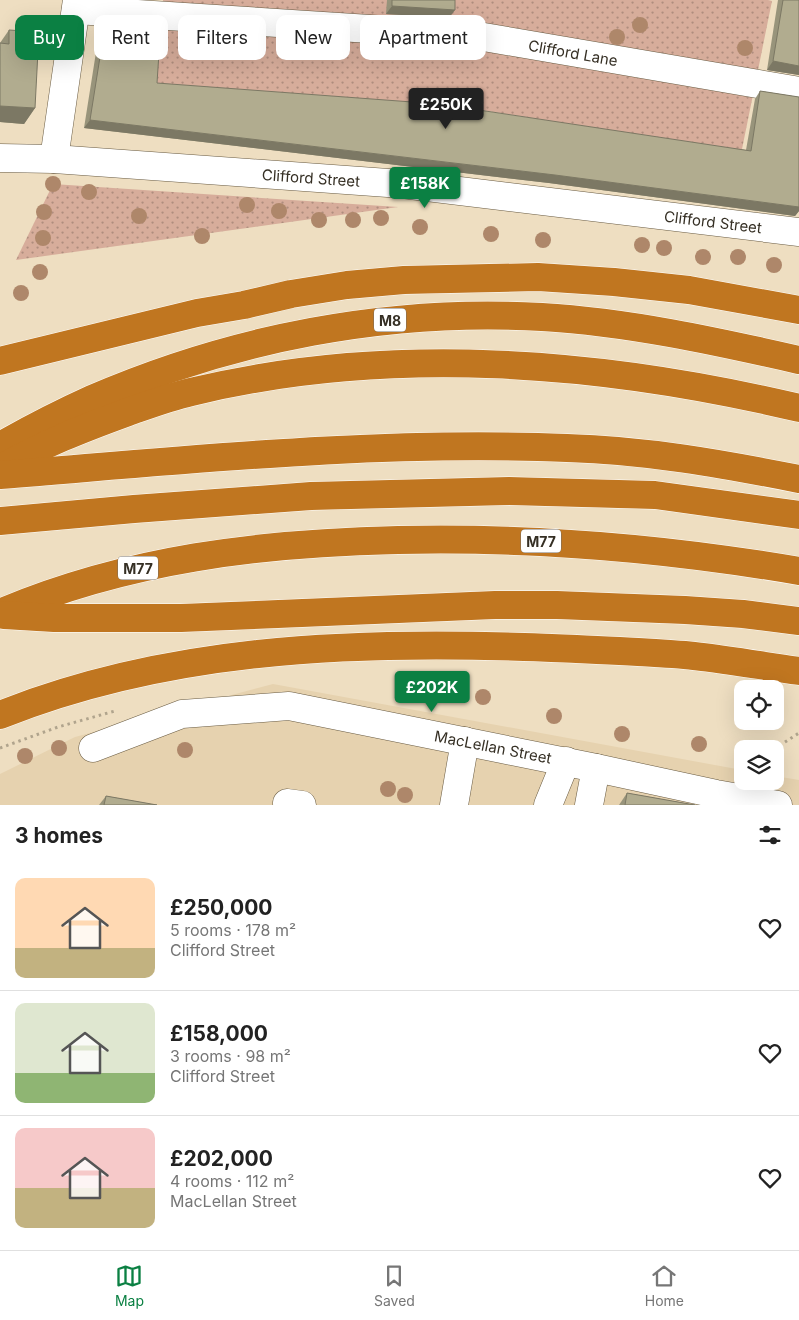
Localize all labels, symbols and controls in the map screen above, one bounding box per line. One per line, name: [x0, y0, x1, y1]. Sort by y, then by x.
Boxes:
chip: Buy: [15, 15, 84, 60]
chip: Rent: [94, 15, 168, 60]
chip: Filters: [178, 15, 266, 60]
chip: New: [276, 15, 350, 60]
chip: Apartment: [360, 15, 486, 60]
street label: Clifford Lane: [527, 36, 619, 70]
pin: £250K: [411, 88, 481, 130]
text: £250K: [420, 94, 472, 114]
street label: Clifford Street: [261, 165, 361, 191]
pin: £158K: [390, 166, 460, 209]
text: £158K: [400, 173, 450, 193]
street label: Clifford Street: [663, 207, 763, 237]
road number: M8: [374, 308, 406, 332]
road number: M77: [521, 530, 561, 552]
road number: M77: [118, 556, 158, 580]
pin: £202K: [397, 670, 467, 713]
text: £202K: [406, 677, 458, 697]
map controls: [734, 680, 784, 790]
button: locate: [734, 680, 784, 730]
street label: MacLellan Street: [433, 726, 553, 768]
button: layers: [734, 740, 784, 790]
icon: filters: [756, 821, 784, 849]
text: 3 homes: [15, 823, 103, 848]
text: £250,000: [170, 895, 273, 920]
icon: home: [55, 898, 115, 958]
icon: heart: [756, 914, 784, 942]
text: 5 rooms · 178 m²: [170, 920, 296, 940]
text: Clifford Street: [170, 940, 275, 960]
text: £158,000: [170, 1021, 268, 1046]
icon: home: [55, 1023, 115, 1083]
icon: heart: [756, 1039, 784, 1067]
text: 3 rooms · 98 m²: [170, 1046, 291, 1066]
text: Clifford Street: [170, 1066, 275, 1086]
text: £202,000: [170, 1146, 273, 1171]
icon: home: [55, 1148, 115, 1208]
icon: heart: [756, 1164, 784, 1192]
text: 4 rooms · 112 m²: [170, 1171, 294, 1191]
text: MacLellan Street: [170, 1191, 297, 1211]
tab: Map: [115, 1262, 144, 1309]
tab: Saved: [374, 1262, 415, 1309]
tab: Home: [645, 1262, 684, 1309]

